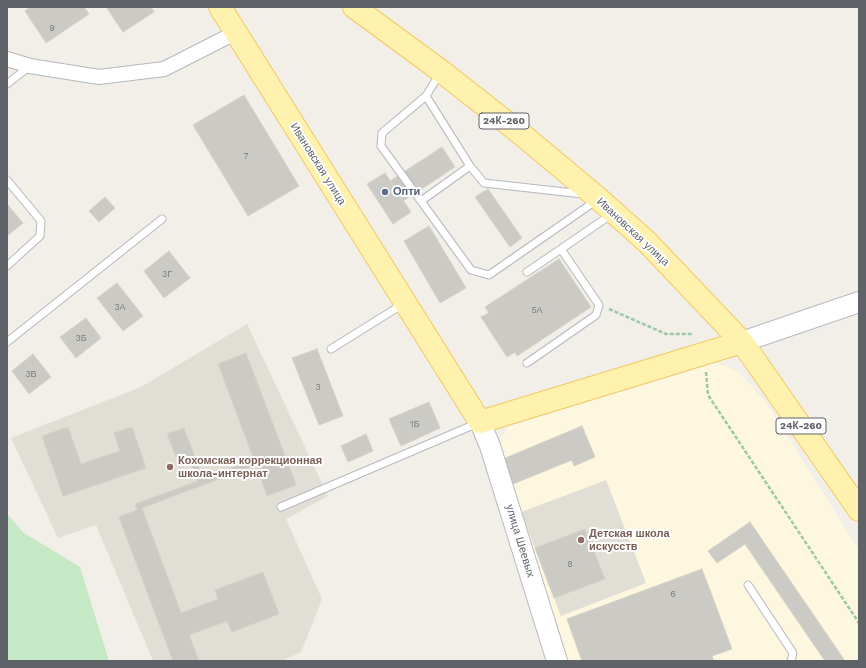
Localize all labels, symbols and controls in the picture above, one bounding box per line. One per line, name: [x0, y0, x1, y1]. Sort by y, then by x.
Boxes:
house number: 9: [49, 23, 55, 33]
road number: 24К-260: [479, 113, 529, 129]
street label: Ивановская улица: [287, 121, 349, 207]
house number: 7: [243, 151, 249, 161]
place label: Опти: [393, 185, 420, 199]
marker: Опти: [380, 187, 390, 197]
street label: Ивановская улица: [594, 195, 672, 269]
house number: 3Г: [162, 269, 172, 279]
house number: 3А: [114, 302, 126, 312]
house number: 5А: [531, 305, 543, 315]
house number: 3Б: [75, 333, 87, 343]
house number: 3В: [25, 369, 37, 379]
house number: 3: [315, 382, 321, 392]
road number: 24К-260: [776, 418, 826, 434]
house number: 1Б: [410, 419, 420, 429]
place label: Кохомская коррекционная школа-интернат: [178, 454, 322, 480]
marker: Кохомская коррекционная школа-интернат: [165, 462, 175, 472]
street label: улица Шеевых: [503, 503, 537, 579]
place label: Детская школа искусств: [589, 527, 670, 553]
marker: Детская школа искусств: [576, 535, 586, 545]
house number: 8: [567, 559, 573, 569]
house number: 6: [670, 589, 676, 599]

